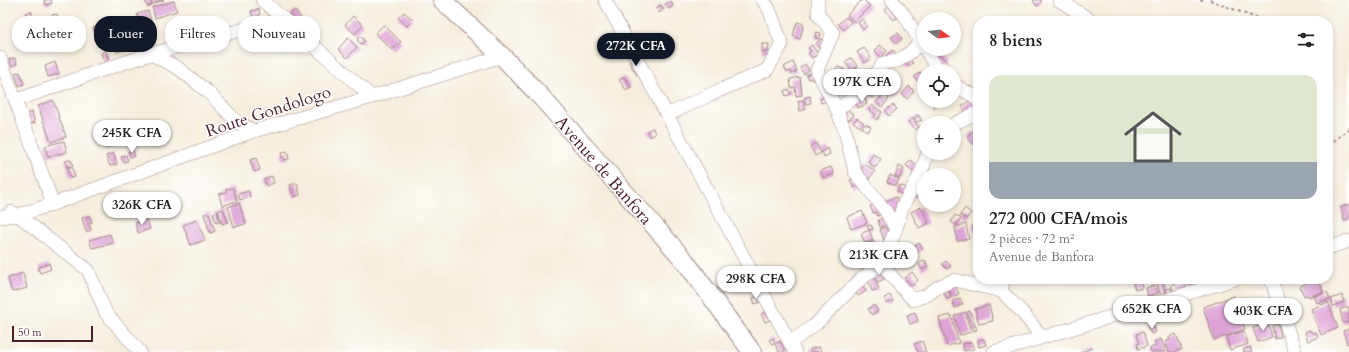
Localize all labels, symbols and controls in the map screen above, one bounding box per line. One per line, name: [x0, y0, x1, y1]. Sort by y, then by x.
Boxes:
north arrow: [917, 12, 961, 56]
map controls: [917, 12, 961, 212]
chip: Acheter: [12, 16, 86, 52]
chip: Louer: [94, 16, 157, 52]
chip: Filtres: [165, 16, 230, 52]
chip: Nouveau: [238, 16, 320, 52]
text: 8 biens: [989, 29, 1042, 52]
icon: filters: [1295, 29, 1317, 51]
pin: 272K CFA: [595, 33, 677, 67]
text: 272K CFA: [606, 37, 666, 55]
button: locate: [917, 64, 961, 108]
pin: 197K CFA: [821, 69, 903, 103]
text: 197K CFA: [832, 73, 892, 91]
street label: Route Gondologo: [202, 80, 334, 143]
icon: home: [1117, 101, 1189, 173]
street label: Avenue de Banfora: [550, 111, 658, 230]
button: +: [917, 116, 961, 160]
pin: 245K CFA: [91, 120, 173, 154]
text: 245K CFA: [102, 124, 162, 142]
button: −: [917, 168, 961, 212]
pin: 326K CFA: [101, 192, 183, 226]
text: 326K CFA: [112, 196, 172, 214]
text: 272 000 CFA/mois: [989, 207, 1128, 230]
text: 2 pièces · 72 m²: [989, 230, 1074, 248]
pin: 213K CFA: [838, 242, 920, 276]
text: 213K CFA: [849, 246, 909, 264]
text: Avenue de Banfora: [989, 248, 1094, 266]
pin: 298K CFA: [715, 266, 797, 300]
text: 298K CFA: [726, 270, 786, 288]
pin: 652K CFA: [1111, 296, 1193, 330]
pin: 403K CFA: [1222, 298, 1304, 332]
text: 652K CFA: [1122, 300, 1182, 318]
text: 403K CFA: [1233, 302, 1293, 320]
scale bar: [12, 324, 93, 343]
text: 50 m: [18, 325, 42, 340]

